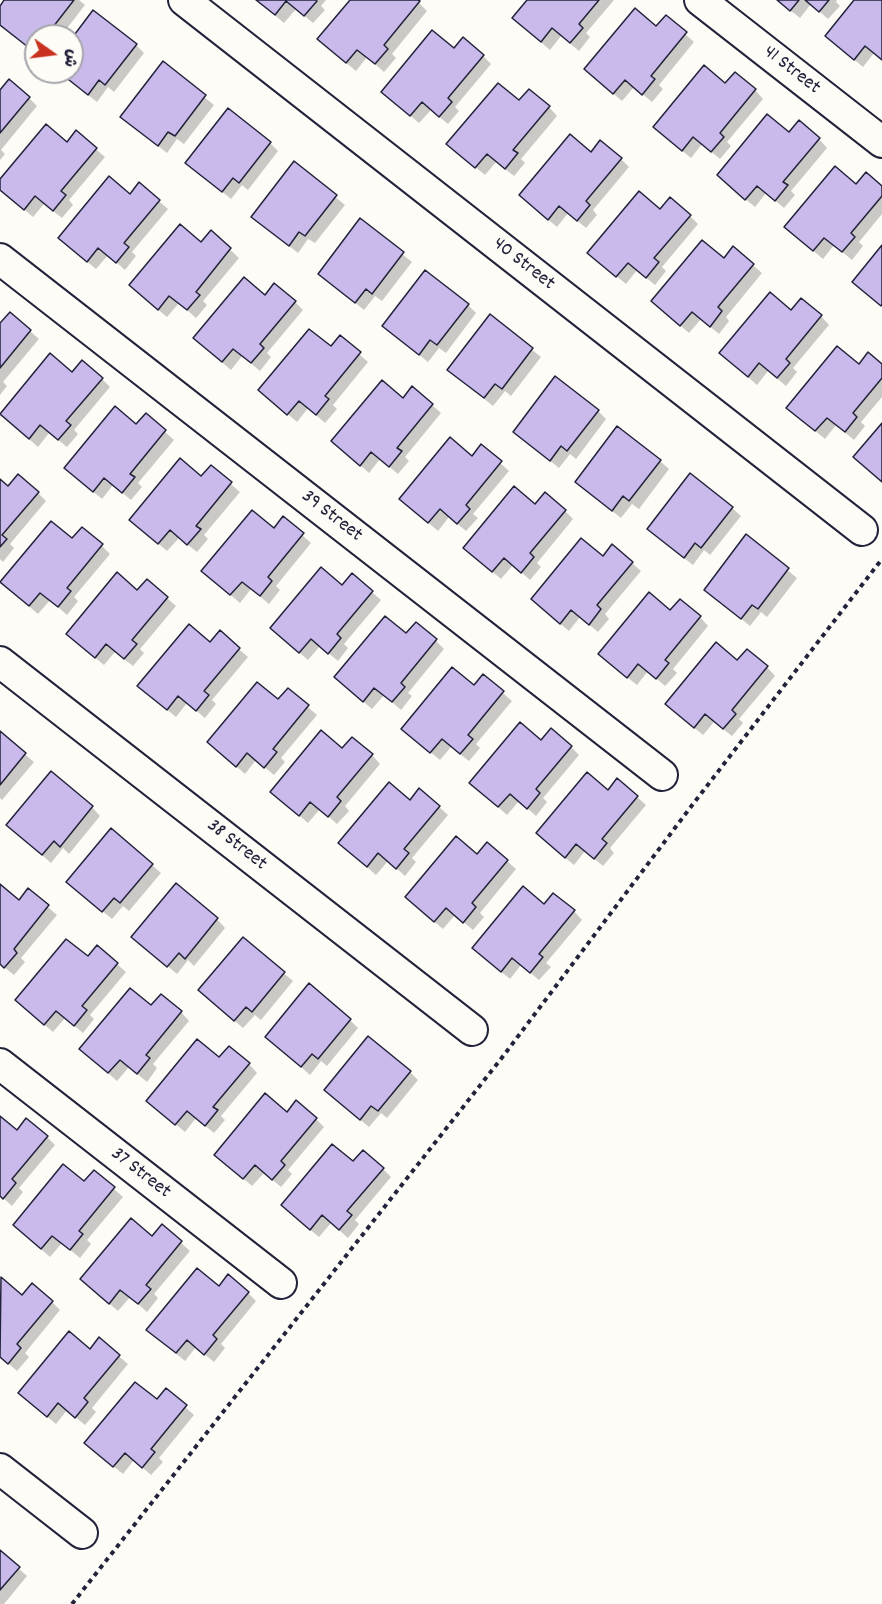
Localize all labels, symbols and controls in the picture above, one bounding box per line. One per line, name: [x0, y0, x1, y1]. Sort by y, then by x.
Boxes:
north arrow: [24, 24, 84, 84]
street label: 41 Street: [758, 41, 824, 101]
text: ش: [57, 47, 83, 69]
street label: 40 Street: [487, 233, 559, 297]
street label: 39 Street: [296, 486, 366, 548]
street label: 38 Street: [201, 815, 271, 877]
street label: 37 Street: [105, 1143, 175, 1205]

